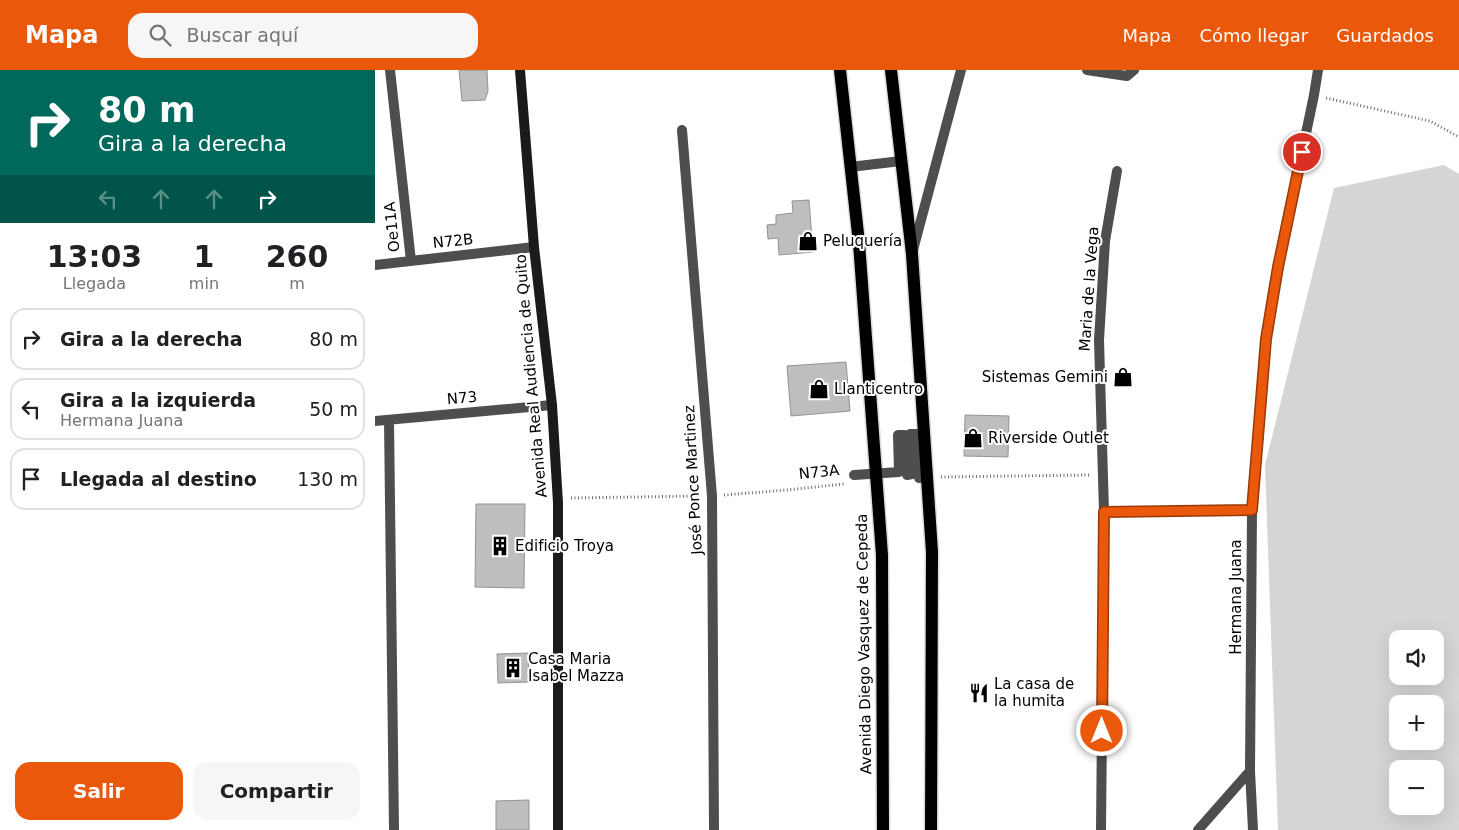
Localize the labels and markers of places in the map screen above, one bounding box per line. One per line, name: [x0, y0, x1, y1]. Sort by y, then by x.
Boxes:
pin: [1281, 131, 1323, 173]
shop icon: Peluquería: [797, 230, 819, 252]
place label: Peluquería: [823, 232, 902, 250]
shop icon: Sistemas Gemini: [1112, 366, 1134, 388]
place label: Sistemas Gemini: [982, 368, 1108, 386]
shop icon: Llanticentro: [808, 378, 830, 400]
place label: Llanticentro: [834, 380, 923, 398]
shop icon: Riverside Outlet: [962, 427, 984, 449]
place label: Riverside Outlet: [988, 429, 1109, 447]
building icon: Edificio Troya: [489, 535, 511, 557]
place label: Edificio Troya: [515, 537, 614, 555]
place label: Casa Maria Isabel Mazza: [528, 650, 624, 685]
building icon: Casa Maria Isabel Mazza: [502, 657, 524, 679]
place label: La casa de la humita: [994, 675, 1074, 710]
restaurant icon: La casa de la humita: [968, 682, 990, 704]

